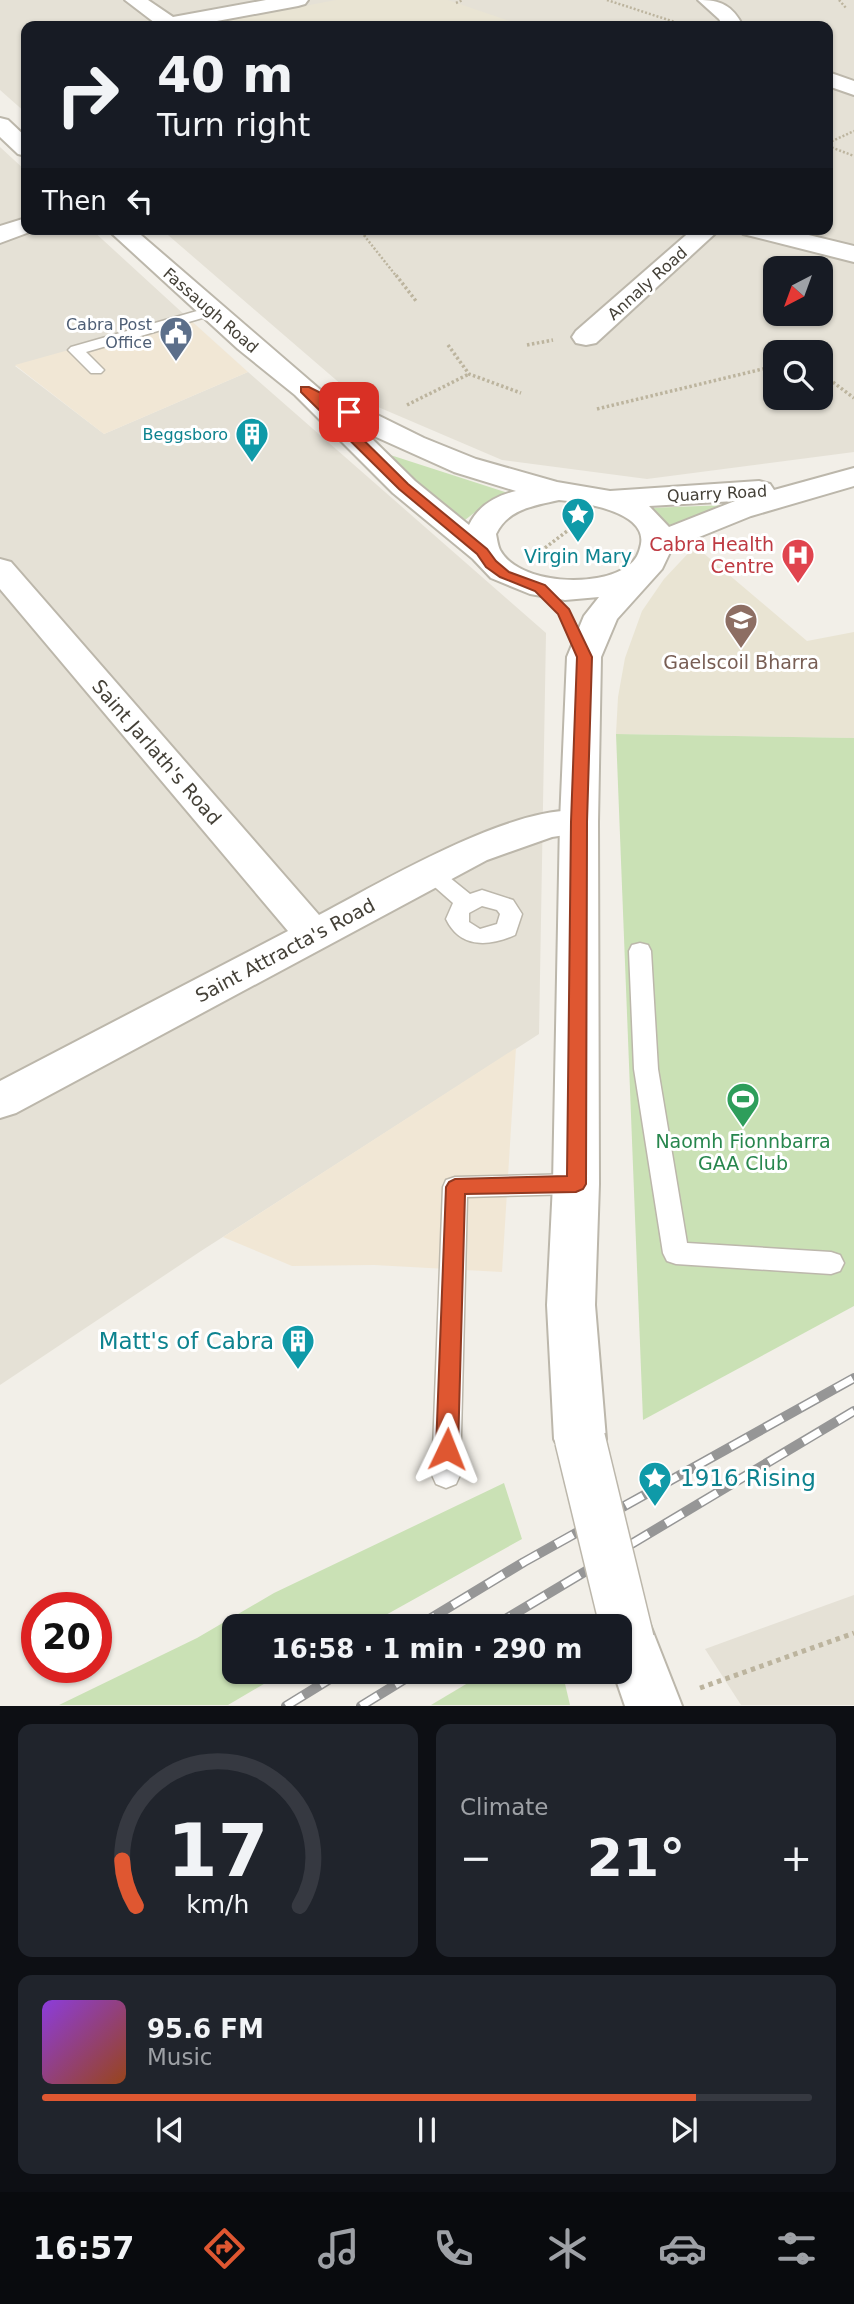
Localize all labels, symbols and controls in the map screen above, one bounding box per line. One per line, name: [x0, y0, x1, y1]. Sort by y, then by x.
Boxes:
text: 40 m: [157, 47, 293, 104]
icon: right: [42, 49, 133, 140]
text: Turn right: [157, 106, 310, 144]
icon: left: [121, 182, 159, 220]
text: Then: [42, 186, 107, 216]
street label: Annaly Road: [604, 243, 691, 324]
north arrow: [763, 256, 833, 326]
map controls: [763, 256, 833, 410]
street label: Fassaugh Road: [159, 264, 262, 357]
public building icon: Cabra Post Office: [157, 314, 195, 363]
place label: Cabra Post Office: [66, 315, 152, 352]
button: search: [763, 340, 833, 410]
pin: [319, 382, 379, 442]
icon: arrive: [330, 393, 368, 431]
building icon: Beggsboro: [233, 415, 271, 464]
place label: Beggsboro: [143, 425, 228, 444]
street label: Quarry Road: [667, 481, 768, 506]
place icon: Virgin Mary: [559, 495, 597, 544]
place label: Cabra Health Centre: [649, 533, 774, 577]
hospital icon: Cabra Health Centre: [779, 536, 817, 585]
place label: Virgin Mary: [524, 545, 632, 567]
school or university icon: Gaelscoil Bharra: [722, 601, 760, 650]
place label: Gaelscoil Bharra: [663, 651, 819, 673]
street label: Saint Jarlath's Road: [88, 675, 226, 829]
street label: Saint Attracta's Road: [192, 893, 378, 1007]
sports icon: Naomh Fionnbarra GAA Club: [724, 1080, 762, 1129]
place label: Naomh Fionnbarra GAA Club: [655, 1130, 831, 1174]
building icon: Matt's of Cabra: [279, 1322, 317, 1371]
place label: Matt's of Cabra: [99, 1328, 274, 1354]
position arrow: [410, 1412, 484, 1486]
place icon: 1916 Rising: [636, 1459, 674, 1508]
place label: 1916 Rising: [680, 1465, 816, 1491]
speed limit sign: 20: [21, 1592, 112, 1683]
text: 16:58 · 1 min · 290 m: [272, 1634, 582, 1664]
text: Climate: [460, 1794, 549, 1820]
text: 17: [167, 1809, 269, 1894]
text: 21°: [587, 1828, 685, 1888]
text: −: [460, 1836, 492, 1880]
text: +: [780, 1836, 812, 1880]
text: km/h: [186, 1890, 250, 1919]
text: 95.6 FM: [147, 2014, 264, 2044]
text: Music: [147, 2044, 212, 2070]
icon: previous: [151, 2111, 189, 2149]
icon: pause: [408, 2111, 446, 2149]
icon: next: [665, 2111, 703, 2149]
icon: directions: [200, 2224, 249, 2273]
icon: music: [314, 2224, 363, 2273]
icon: phone: [429, 2224, 478, 2273]
icon: climate: [543, 2224, 592, 2273]
icon: car: [658, 2224, 707, 2273]
icon: filters: [772, 2224, 821, 2273]
text: 16:57: [33, 2229, 135, 2267]

